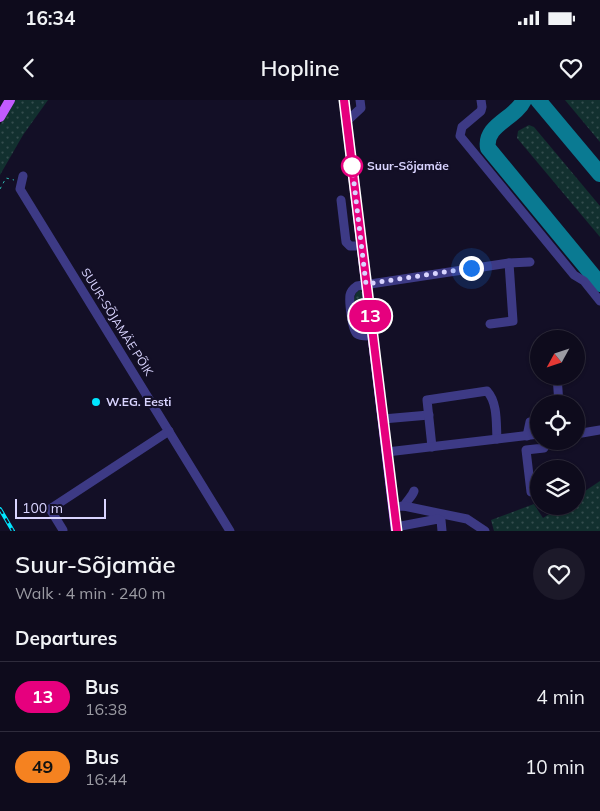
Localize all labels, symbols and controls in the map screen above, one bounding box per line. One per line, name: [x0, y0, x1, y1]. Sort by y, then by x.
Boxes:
text: 16:34: [25, 6, 75, 30]
icon: back: [15, 54, 43, 82]
text: Hopline: [260, 54, 340, 82]
icon: heart: [557, 54, 585, 82]
marker: Suur-Sõjamäe: [341, 155, 363, 177]
place label: Suur-Sõjamäe: [367, 158, 449, 173]
your location: [459, 256, 484, 281]
street label: SUUR-SÕJAMÄE PÕIK: [78, 265, 157, 379]
line badge: 13: [348, 300, 392, 332]
text: 13: [359, 304, 381, 327]
north arrow: [530, 330, 585, 385]
map controls: [530, 330, 585, 515]
place label: W.EG. Eesti: [106, 394, 171, 409]
button: locate: [530, 395, 585, 450]
marker: W.EG. Eesti: [90, 396, 102, 408]
button: layers: [530, 460, 585, 515]
scale bar: [15, 496, 106, 519]
text: 100 m: [22, 499, 63, 517]
button: heart: [533, 548, 585, 600]
text: Suur-Sõjamäe: [15, 549, 176, 579]
text: Walk · 4 min · 240 m: [15, 583, 166, 603]
text: Departures: [15, 626, 117, 650]
text: Bus: [85, 675, 119, 699]
text: 13: [32, 685, 53, 708]
text: 4 min: [536, 685, 585, 709]
text: 16:38: [85, 699, 127, 719]
text: Bus: [85, 745, 119, 769]
text: 49: [32, 755, 53, 778]
text: 10 min: [525, 755, 585, 779]
text: 16:44: [85, 769, 127, 789]

